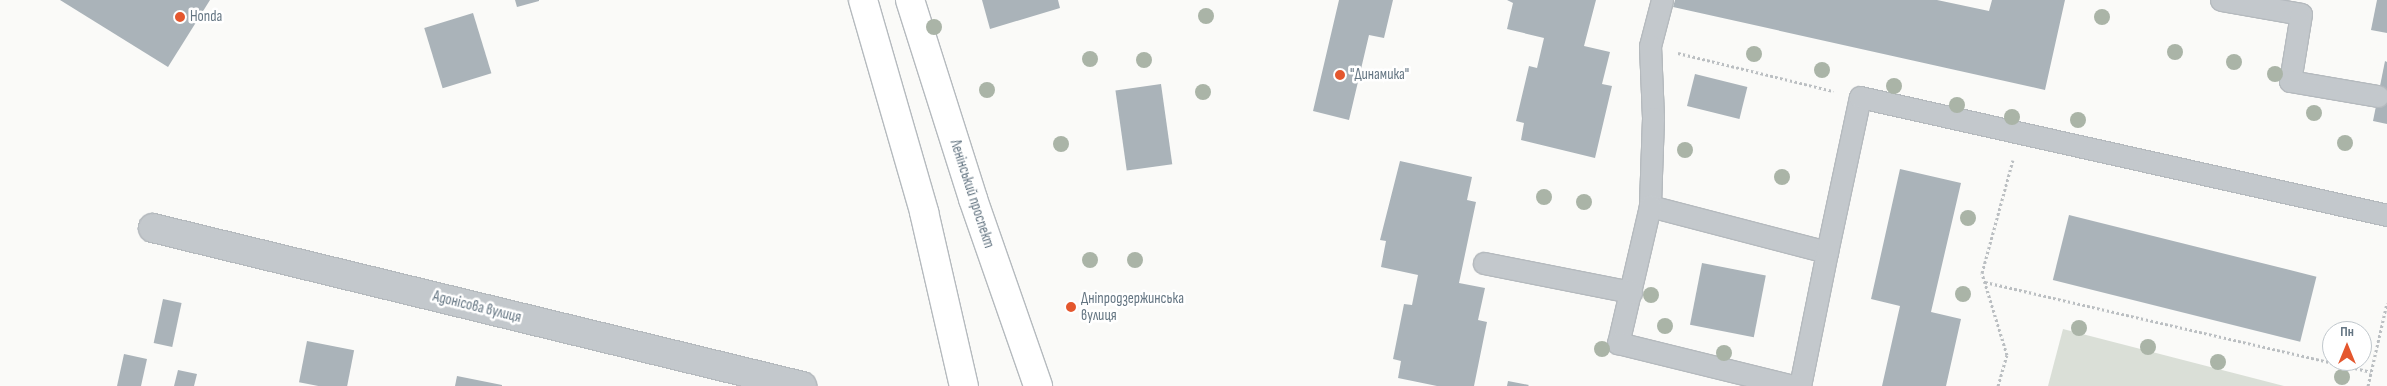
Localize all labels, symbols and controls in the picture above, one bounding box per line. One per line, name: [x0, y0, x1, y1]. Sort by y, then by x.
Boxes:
place label: Honda: [190, 8, 222, 26]
marker: Honda: [174, 11, 186, 23]
place label: "Динамика": [1350, 66, 1409, 84]
marker: "Динамика": [1334, 69, 1346, 81]
street label: Ленінський проспект: [946, 138, 998, 250]
street label: Адонісова вулиця: [431, 287, 523, 327]
place label: Дніпродзержинська вулиця: [1081, 289, 1184, 324]
marker: Дніпродзержинська вулиця: [1065, 301, 1077, 313]
north arrow: [2322, 321, 2372, 371]
text: Пн: [2340, 323, 2354, 340]

